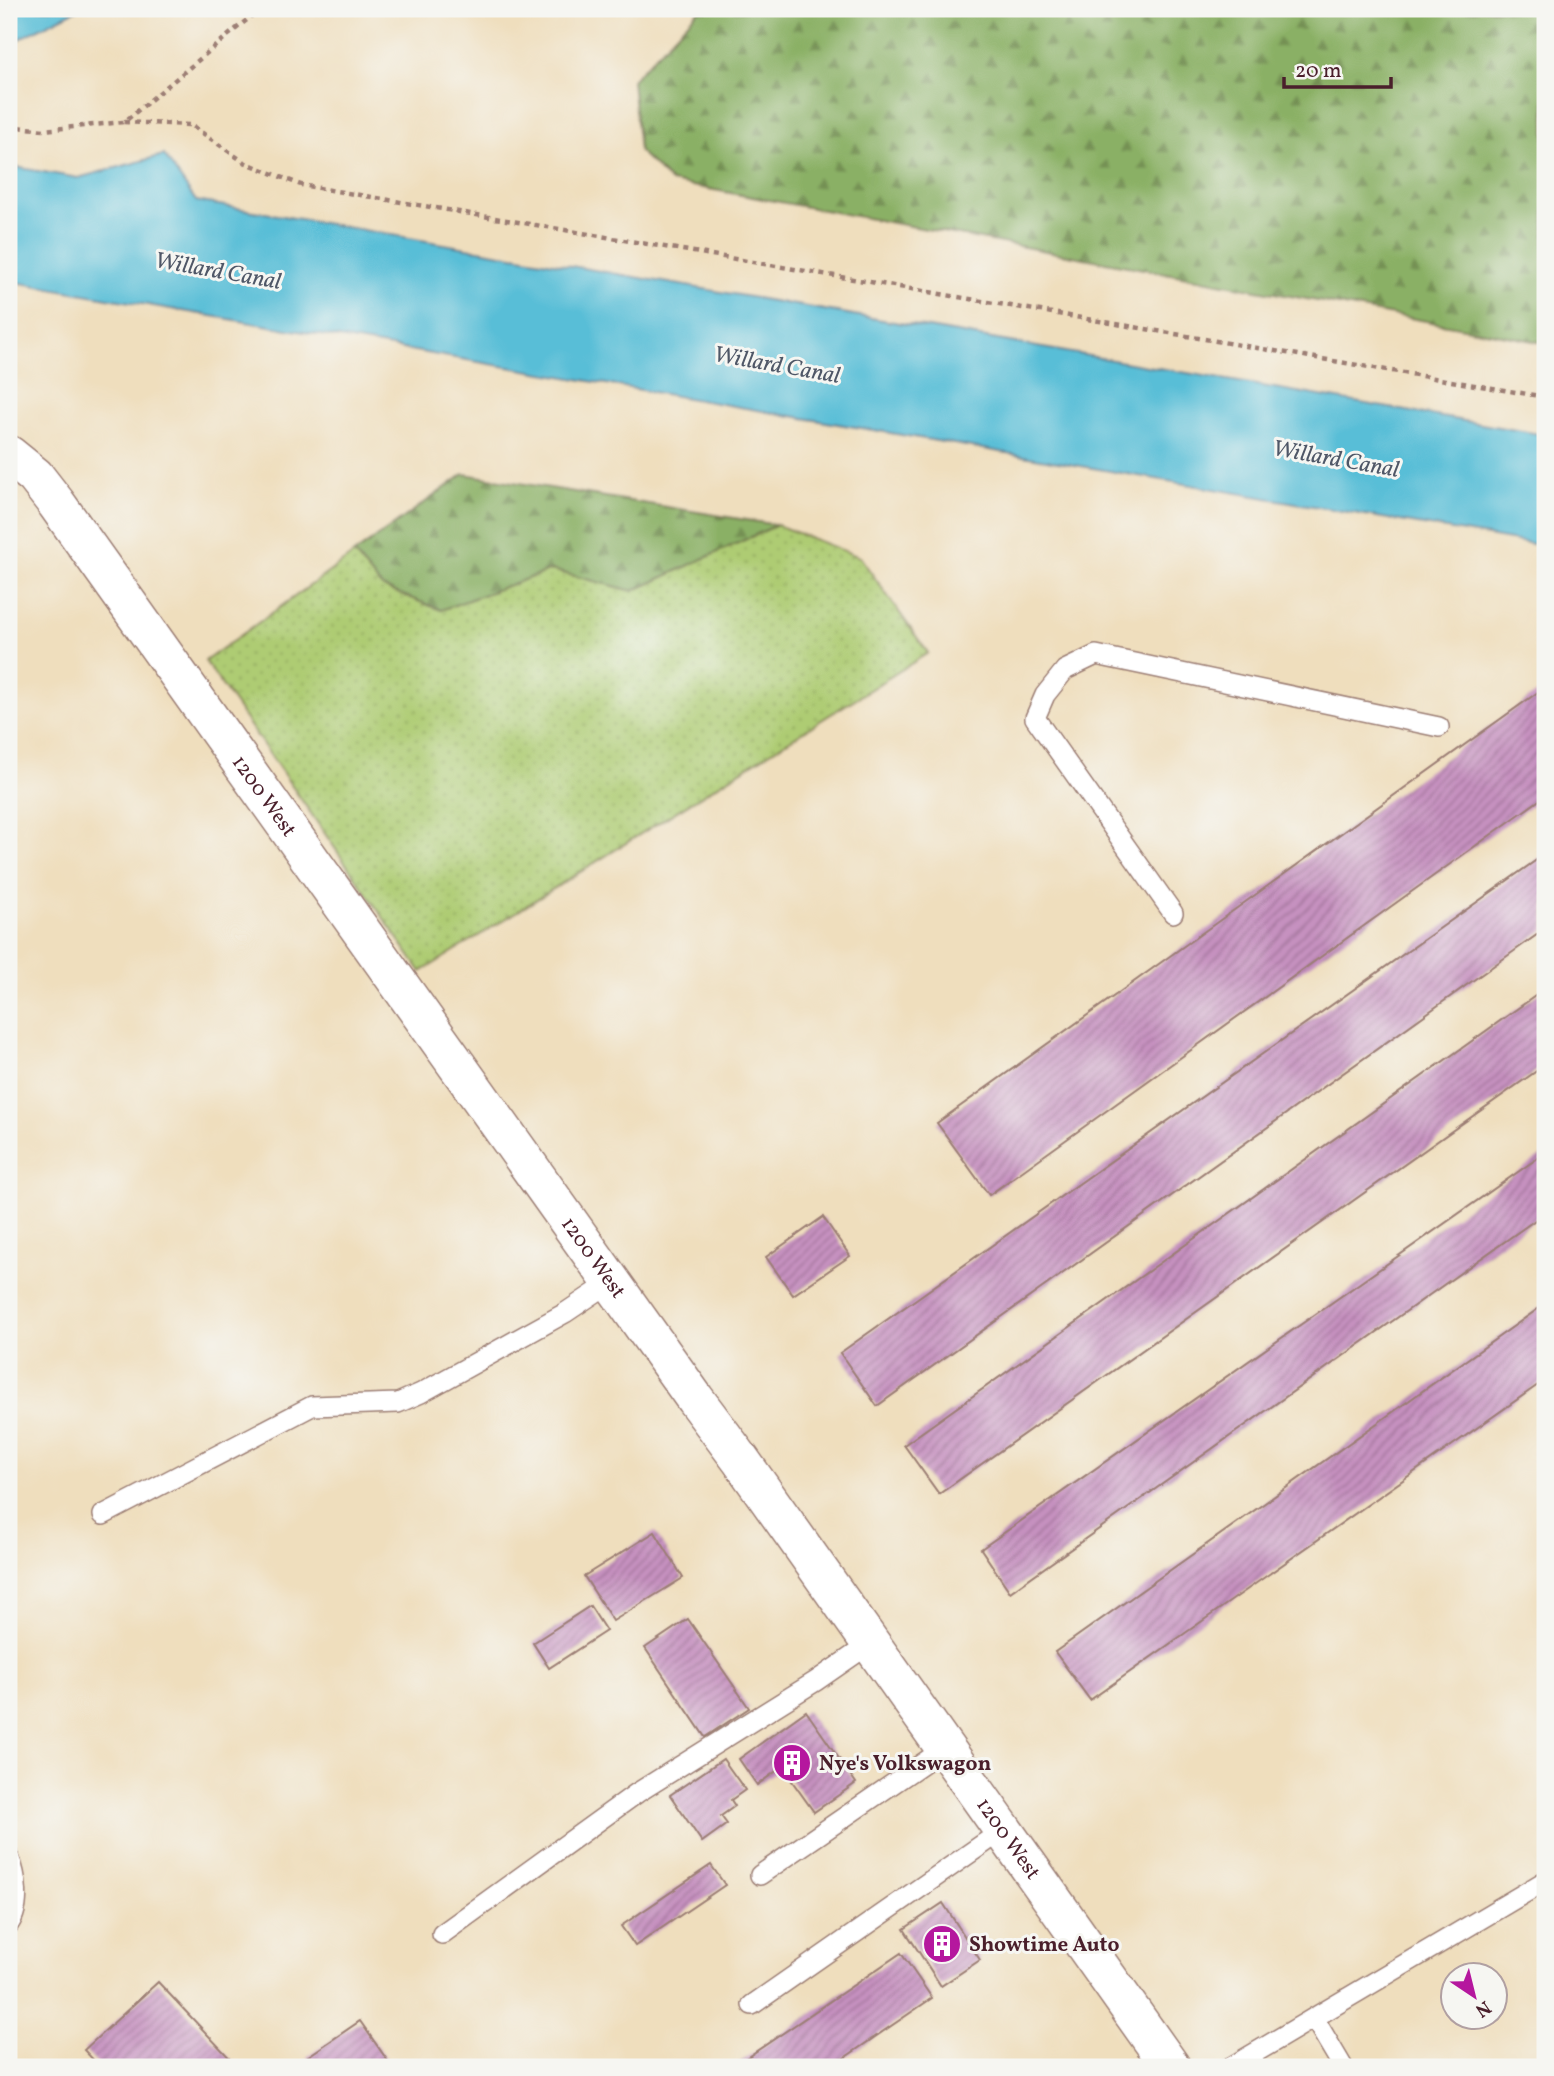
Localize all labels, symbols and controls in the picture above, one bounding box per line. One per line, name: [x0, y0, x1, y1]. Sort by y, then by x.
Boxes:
scale bar: [1284, 46, 1391, 90]
text: 20 m: [1295, 57, 1341, 86]
water label: Willard Canal: [152, 245, 284, 299]
water label: Willard Canal: [711, 339, 843, 393]
water label: Willard Canal: [1270, 433, 1402, 487]
street label: 1200 West: [224, 750, 303, 843]
street label: 1200 West: [554, 1211, 632, 1305]
building icon: Nye's Volkswagon: [771, 1742, 813, 1784]
place label: Nye's Volkswagon: [819, 1750, 991, 1779]
street label: 1200 West: [969, 1792, 1047, 1886]
building icon: Showtime Auto: [921, 1923, 963, 1965]
place label: Showtime Auto: [969, 1931, 1119, 1960]
north arrow: [1438, 1960, 1508, 2030]
text: N: [1469, 1994, 1496, 2023]

